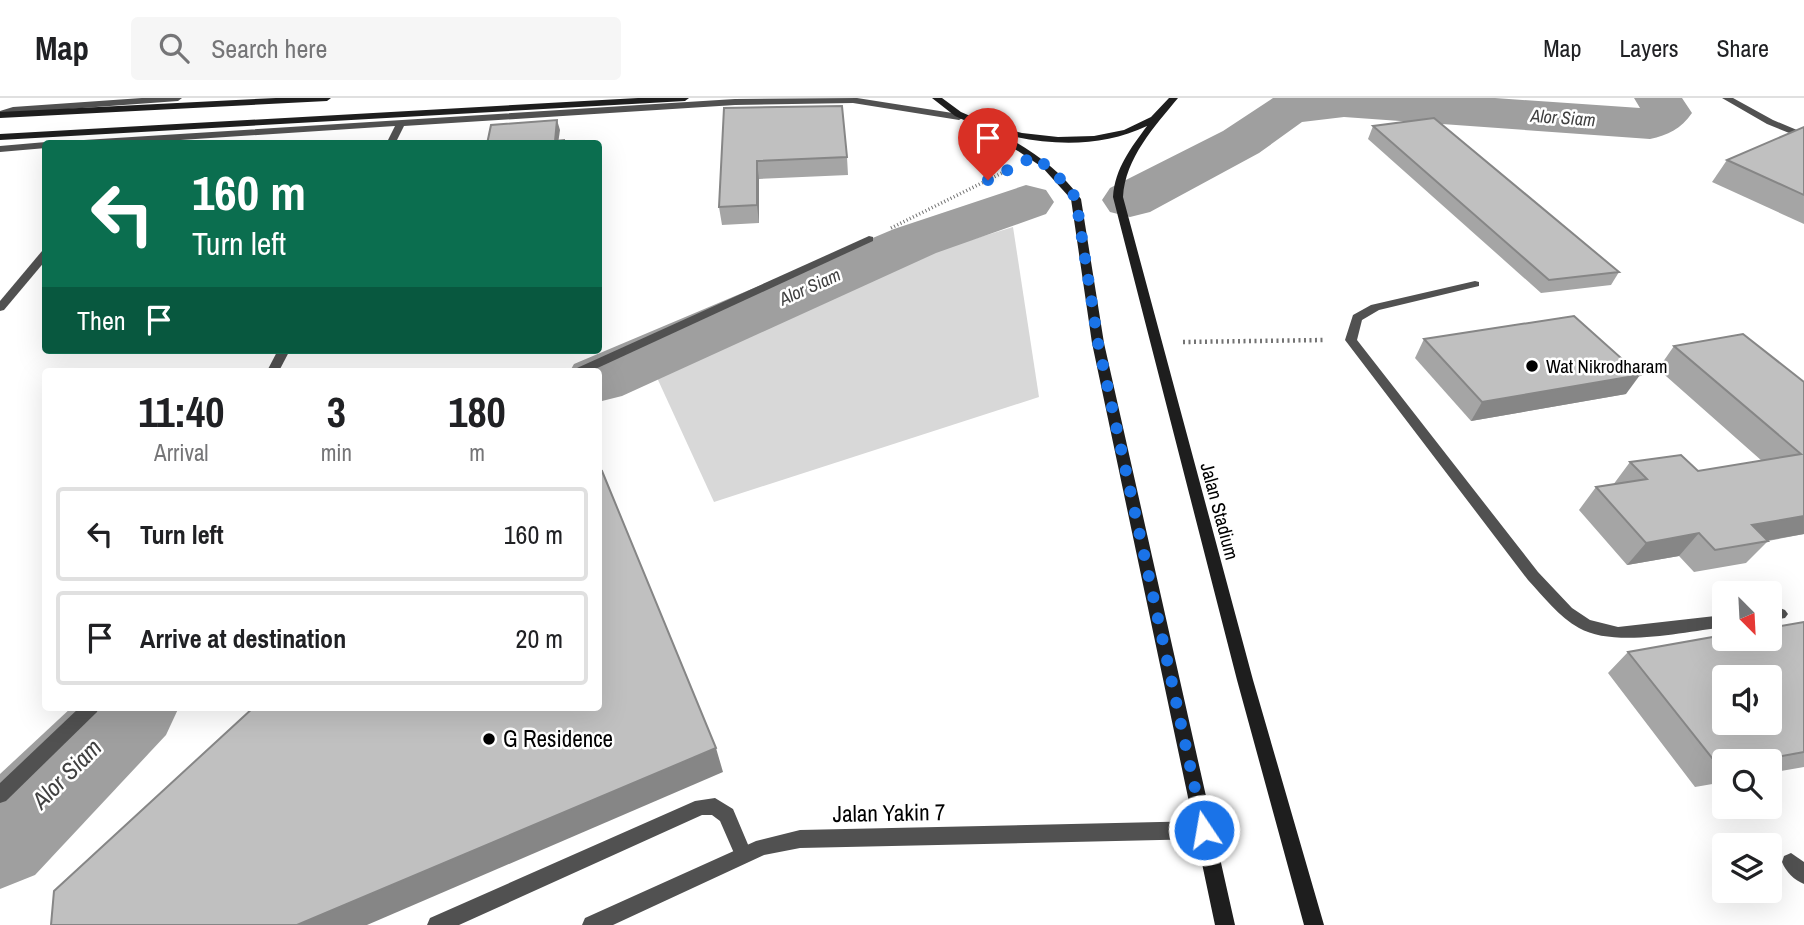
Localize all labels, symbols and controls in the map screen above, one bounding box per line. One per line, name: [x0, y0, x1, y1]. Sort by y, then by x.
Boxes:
search box: [131, 17, 621, 80]
text: Map: [35, 26, 89, 70]
icon: search: [155, 29, 193, 67]
text: Search here: [211, 31, 327, 66]
text: Map: [1543, 32, 1581, 64]
text: Layers: [1619, 32, 1678, 64]
text: Share: [1716, 32, 1769, 64]
water label: Alor Siam: [1529, 103, 1596, 132]
pin: [958, 108, 1018, 180]
icon: arrive: [969, 119, 1007, 157]
text: 160 m: [192, 159, 306, 225]
icon: left: [77, 168, 168, 259]
text: Turn left: [192, 222, 286, 265]
water label: Alor Siam: [774, 262, 844, 312]
icon: arrive: [140, 301, 178, 339]
text: Then: [77, 303, 126, 338]
place label: Wat Nikrodharam: [1546, 353, 1668, 379]
marker: Wat Nikrodharam: [1524, 358, 1540, 374]
text: 11:40: [138, 384, 224, 440]
text: 3: [327, 384, 346, 440]
text: 180: [448, 384, 506, 440]
text: Arrival: [154, 437, 209, 468]
text: min: [321, 437, 352, 468]
text: m: [469, 437, 485, 468]
street label: Jalan Stadium: [1195, 460, 1245, 562]
icon: left: [81, 515, 119, 553]
text: Turn left: [140, 517, 224, 552]
text: 160 m: [504, 517, 563, 552]
north arrow: [1712, 581, 1782, 651]
map controls: [1712, 581, 1782, 903]
icon: arrive: [81, 619, 119, 657]
text: Arrive at destination: [140, 621, 346, 656]
text: 20 m: [516, 621, 563, 656]
button: sound: [1712, 665, 1782, 735]
place label: G Residence: [503, 723, 613, 754]
water label: Alor Siam: [24, 731, 108, 816]
marker: G Residence: [481, 731, 497, 747]
button: search: [1712, 749, 1782, 819]
position arrow: [1167, 793, 1241, 867]
street label: Jalan Yakin 7: [832, 796, 946, 829]
button: layers: [1712, 833, 1782, 903]

